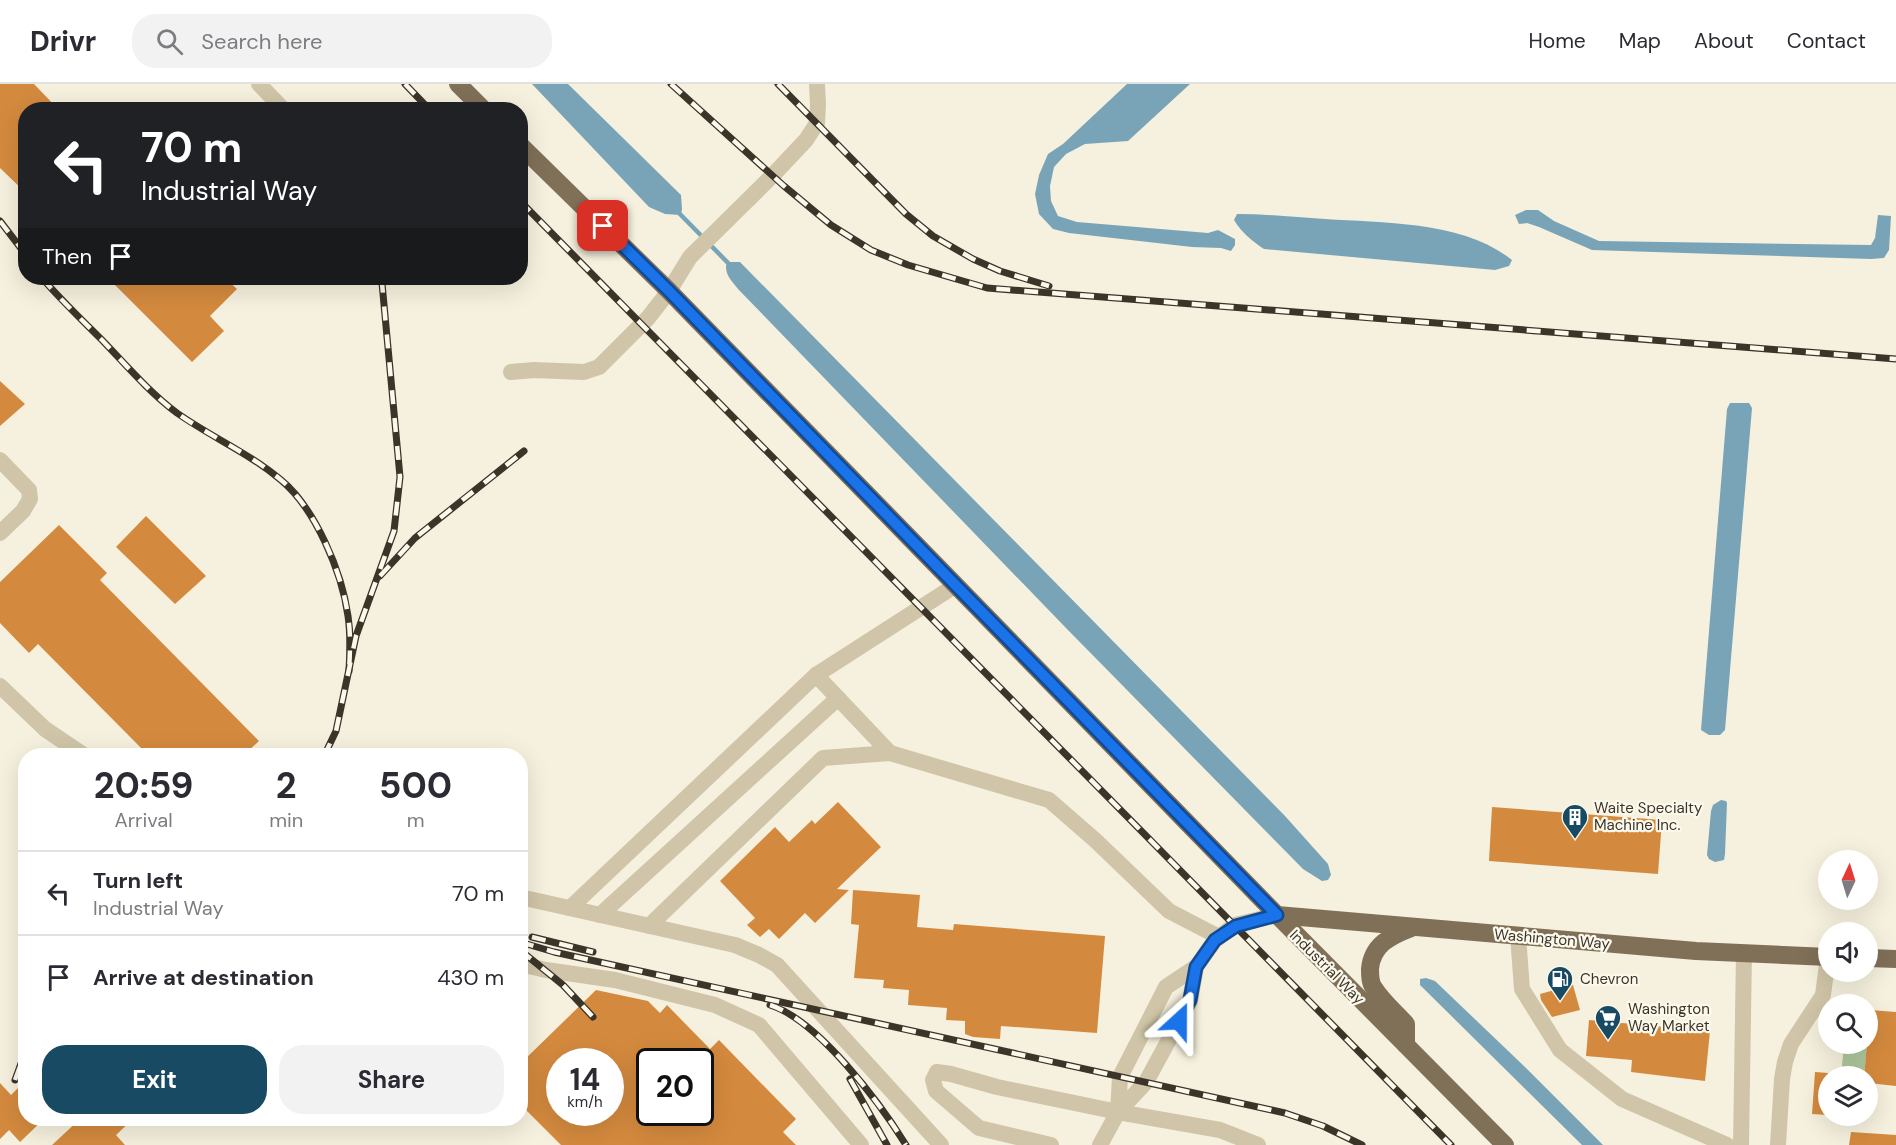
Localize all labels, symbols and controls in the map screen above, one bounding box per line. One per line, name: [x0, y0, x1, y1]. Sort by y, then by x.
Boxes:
search box: [132, 14, 552, 68]
text: Drivr: [30, 23, 96, 60]
icon: search: [153, 25, 186, 58]
text: Search here: [201, 27, 323, 56]
text: Home: [1528, 27, 1586, 55]
text: Map: [1619, 27, 1661, 55]
text: About: [1694, 27, 1754, 55]
text: Contact: [1787, 27, 1866, 55]
text: 70 m: [141, 120, 242, 175]
icon: left: [42, 126, 120, 204]
text: Industrial Way: [141, 173, 317, 208]
pin: [577, 200, 628, 251]
icon: arrive: [586, 209, 619, 242]
icon: arrive: [104, 240, 137, 273]
text: Then: [42, 242, 92, 271]
text: 20:59: [94, 762, 193, 809]
text: 2: [276, 762, 297, 809]
text: 500: [379, 762, 452, 809]
place label: Waite Specialty Machine Inc.: [1594, 798, 1703, 835]
building icon: Waite Specialty Machine Inc.: [1560, 802, 1590, 840]
text: Arrival: [114, 807, 173, 833]
text: min: [269, 807, 303, 833]
text: m: [407, 807, 425, 833]
north arrow: [1818, 850, 1878, 910]
map controls: [1818, 850, 1878, 1126]
text: Turn left: [93, 866, 183, 895]
icon: left: [42, 877, 75, 910]
text: 70 m: [452, 879, 504, 908]
text: Industrial Way: [93, 895, 224, 921]
button: sound: [1818, 922, 1878, 982]
street label: Washington Way: [1493, 924, 1611, 954]
street label: Industrial Way: [1285, 925, 1369, 1009]
icon: arrive: [42, 961, 75, 994]
text: Arrive at destination: [93, 963, 314, 992]
text: 430 m: [437, 963, 504, 992]
fuel station icon: Chevron: [1545, 964, 1575, 1002]
place label: Chevron: [1580, 969, 1638, 989]
position arrow: [1147, 989, 1211, 1053]
button: search: [1818, 994, 1878, 1054]
place label: Washington Way Market: [1628, 999, 1710, 1036]
supermarket icon: Washington Way Market: [1593, 1003, 1623, 1041]
button: Exit: [42, 1045, 267, 1114]
button: Share: [279, 1045, 504, 1114]
speed limit sign: 20: [636, 1048, 714, 1126]
text: 14: [570, 1060, 600, 1099]
button: layers: [1818, 1066, 1878, 1126]
text: km/h: [567, 1092, 603, 1112]

